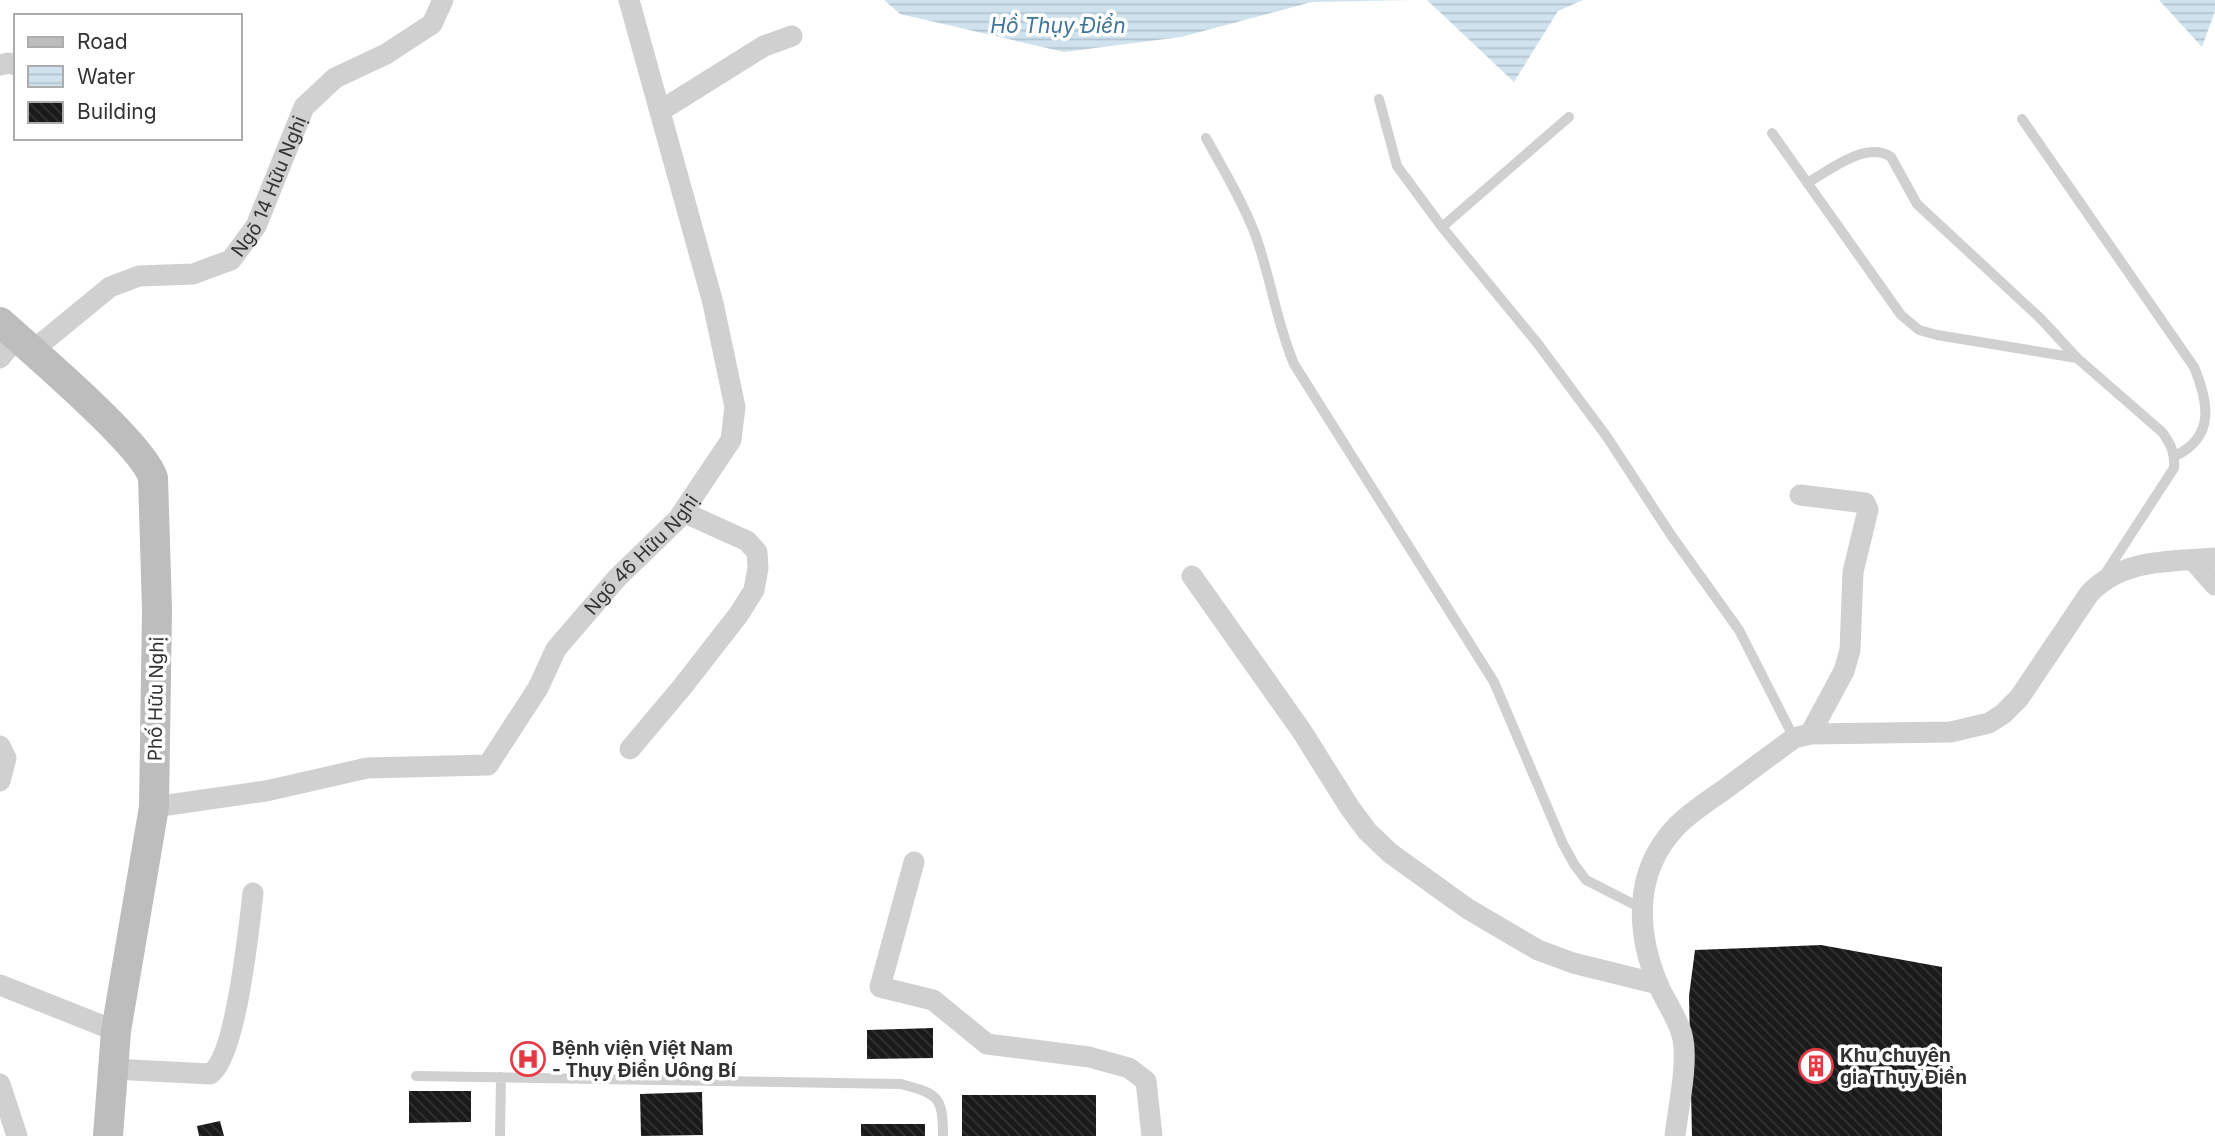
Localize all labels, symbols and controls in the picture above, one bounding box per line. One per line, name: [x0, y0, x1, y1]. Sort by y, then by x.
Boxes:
water label: Hồ Thụy Điển: [990, 13, 1126, 38]
legend: [14, 14, 242, 140]
text: Road: [77, 29, 128, 54]
text: Water: [77, 64, 135, 89]
text: Building: [77, 99, 157, 124]
street label: Ngõ 14 Hữu Nghị: [226, 113, 311, 261]
street label: Ngõ 46 Hữu Nghị: [579, 490, 703, 619]
street label: Phố Hữu Nghị: [143, 637, 169, 761]
place label: Bệnh viện Việt Nam - Thụy Điển Uông Bí: [552, 1037, 737, 1082]
hospital icon: Bệnh viện Việt Nam - Thụy Điển Uông Bí: [509, 1040, 547, 1078]
place label: Khu chuyên gia Thụy Điển: [1840, 1044, 1967, 1089]
building icon: Khu chuyên gia Thụy Điển: [1797, 1047, 1835, 1085]

